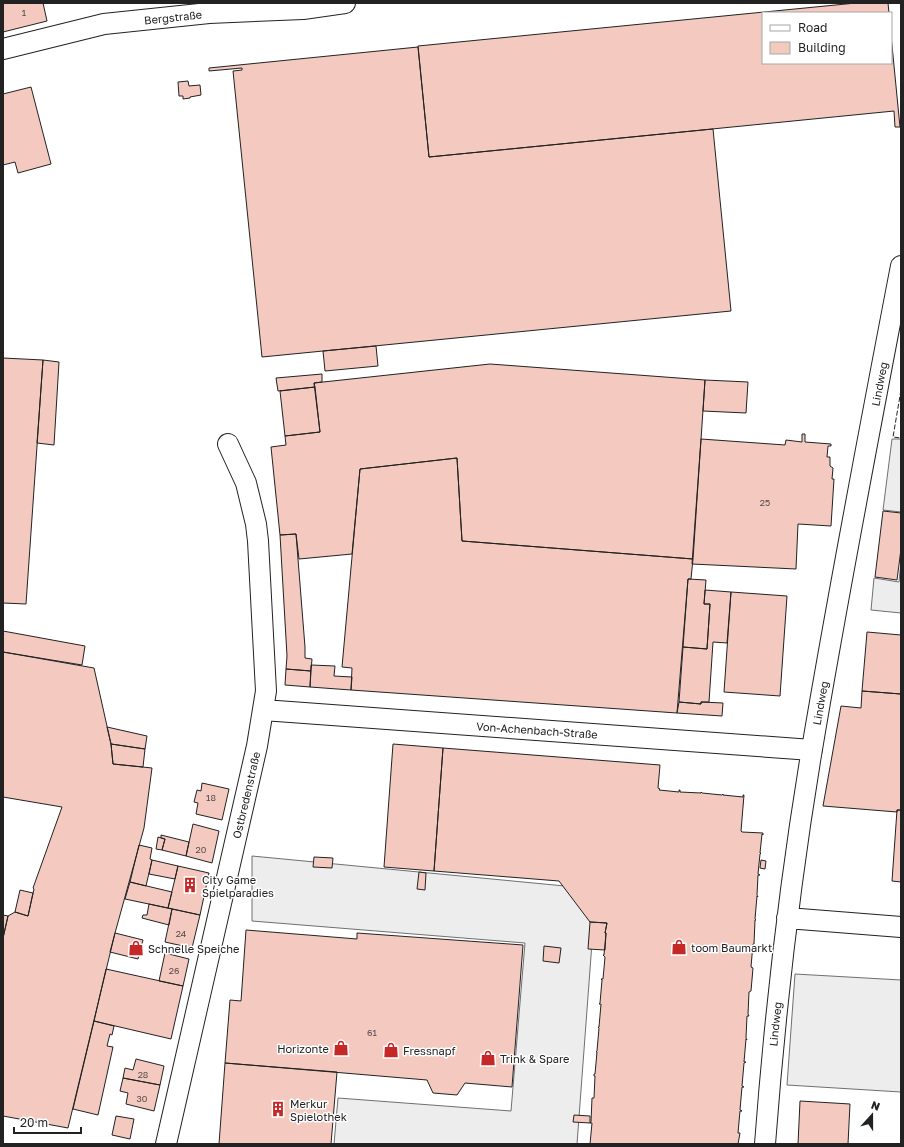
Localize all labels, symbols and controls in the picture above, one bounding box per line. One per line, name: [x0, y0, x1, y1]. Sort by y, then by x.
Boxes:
house number: 1: [22, 7, 27, 18]
street label: Bergstraße: [143, 7, 203, 27]
legend: [762, 12, 892, 64]
text: Road: [798, 20, 827, 35]
text: Building: [798, 40, 846, 55]
street label: Lindweg: [868, 361, 890, 407]
house number: 25: [760, 497, 770, 508]
street label: Lindweg: [810, 680, 830, 726]
street label: Von-Achenbach-Straße: [476, 719, 598, 741]
street label: Ostbredenstraße: [230, 750, 262, 840]
house number: 18: [206, 792, 216, 803]
house number: 20: [196, 844, 207, 855]
place label: City Game Spielparadies: [202, 873, 274, 899]
building icon: City Game Spielparadies: [181, 876, 199, 894]
house number: 24: [176, 928, 187, 939]
shop icon: toom Baumarkt: [670, 938, 688, 956]
shop icon: Schnelle Speiche: [127, 939, 145, 957]
place label: toom Baumarkt: [691, 941, 772, 954]
place label: Schnelle Speiche: [148, 942, 239, 955]
house number: 26: [169, 965, 179, 976]
street label: Lindweg: [766, 1001, 784, 1047]
house number: 61: [367, 1027, 378, 1038]
shop icon: Horizonte: [332, 1039, 350, 1057]
shop icon: Fressnapf: [382, 1041, 400, 1059]
place label: Horizonte: [277, 1042, 329, 1055]
place label: Fressnapf: [403, 1044, 455, 1057]
shop icon: Trink & Spare: [479, 1049, 497, 1067]
place label: Trink & Spare: [500, 1052, 570, 1065]
house number: 28: [138, 1069, 148, 1080]
house number: 30: [137, 1093, 148, 1104]
north arrow: [852, 1095, 892, 1135]
place label: Merkur Spielothek: [290, 1097, 347, 1123]
text: N: [870, 1098, 882, 1113]
building icon: Merkur Spielothek: [269, 1100, 287, 1118]
scale bar: [14, 1109, 81, 1135]
text: 20 m: [20, 1115, 48, 1130]

